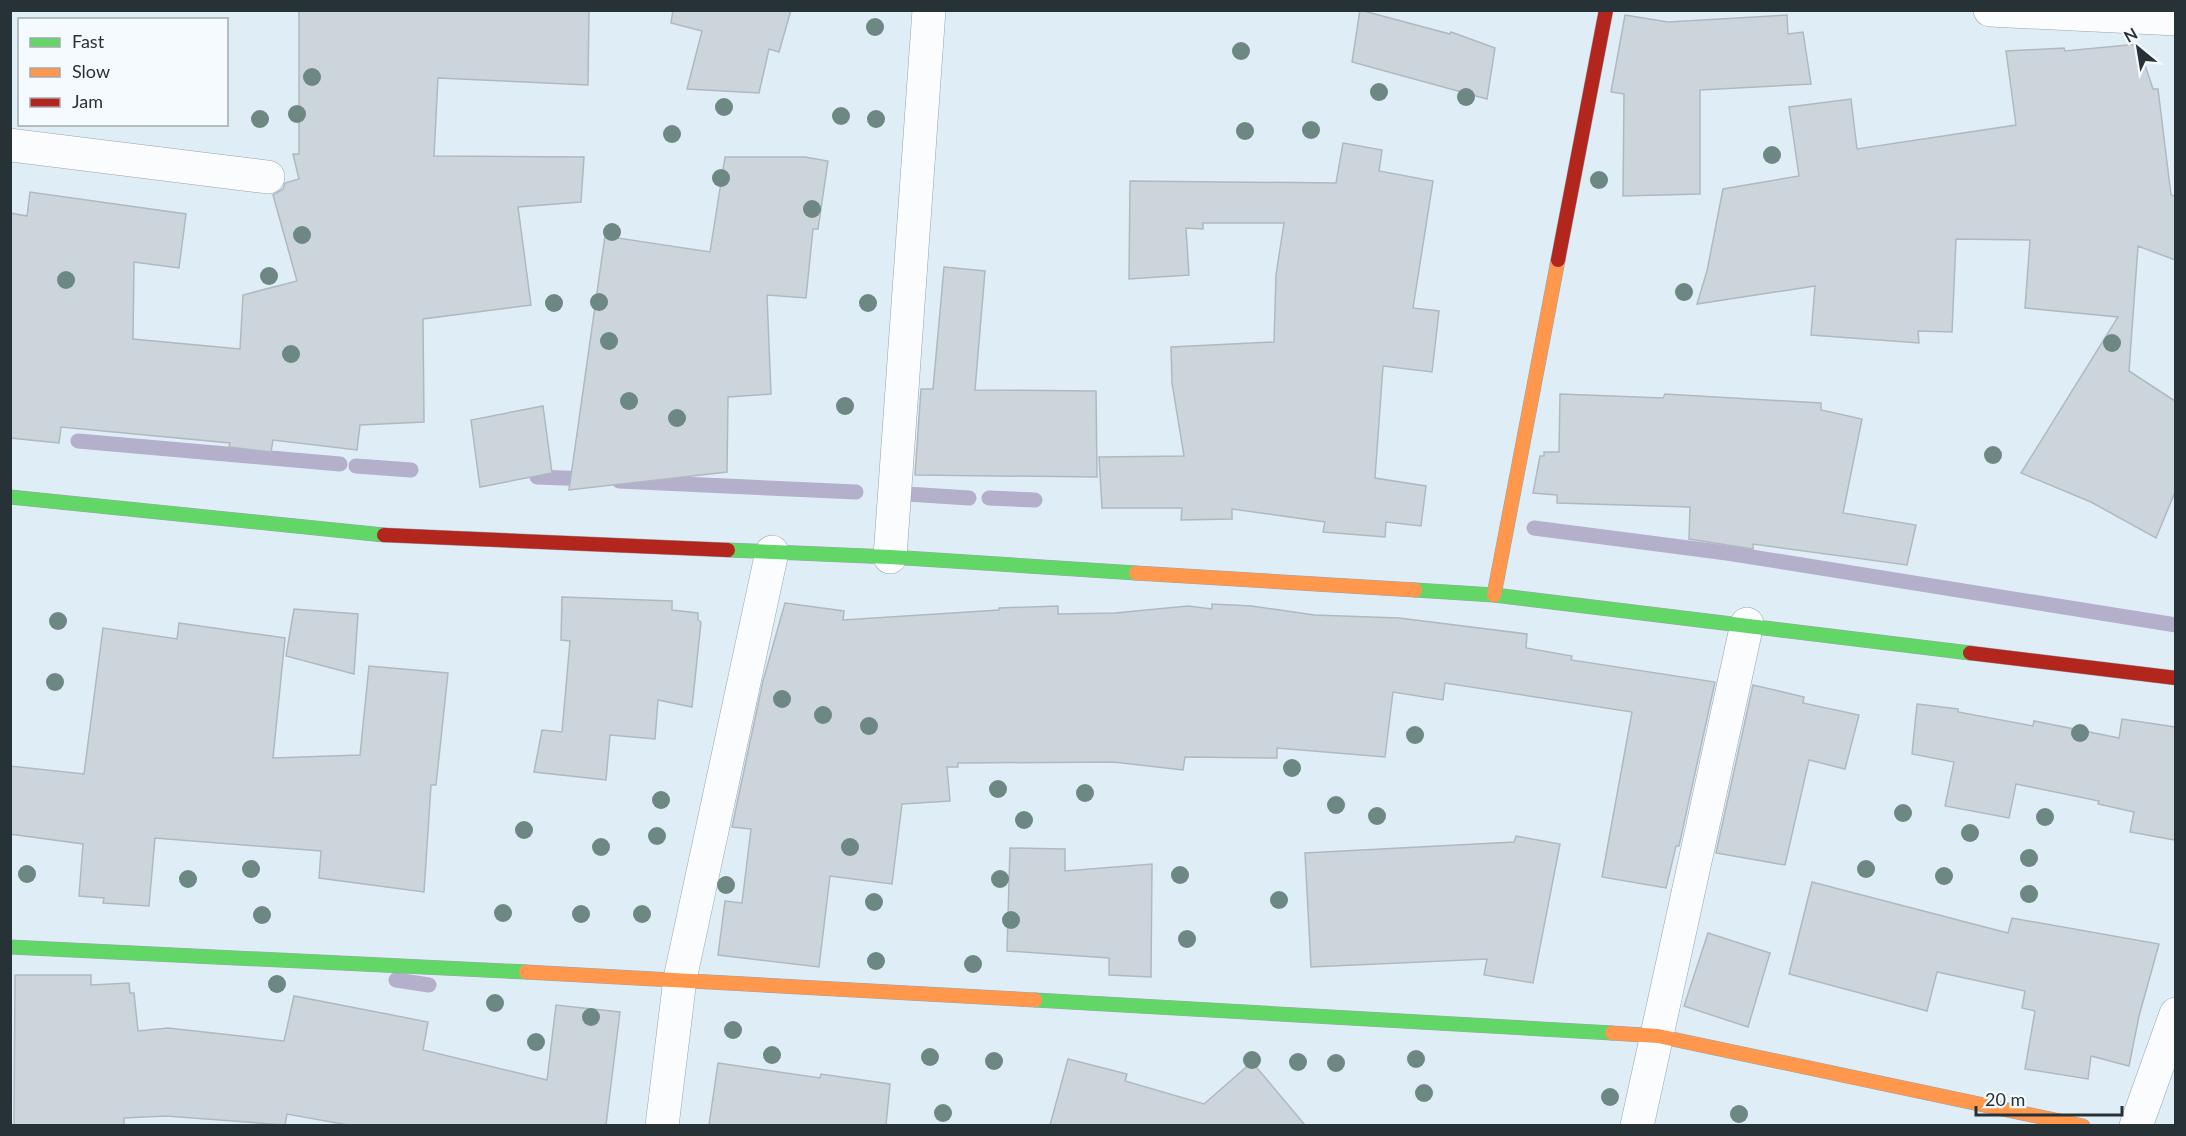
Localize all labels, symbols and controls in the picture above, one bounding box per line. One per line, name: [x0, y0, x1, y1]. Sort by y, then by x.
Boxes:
legend: [18, 18, 228, 126]
north arrow: [2108, 18, 2168, 78]
text: N: [2120, 23, 2140, 46]
text: Fast: [72, 30, 105, 52]
text: Slow: [72, 60, 110, 82]
text: Jam: [72, 90, 103, 112]
scale bar: [1976, 1079, 2122, 1117]
text: 20 m: [1985, 1088, 2025, 1110]

